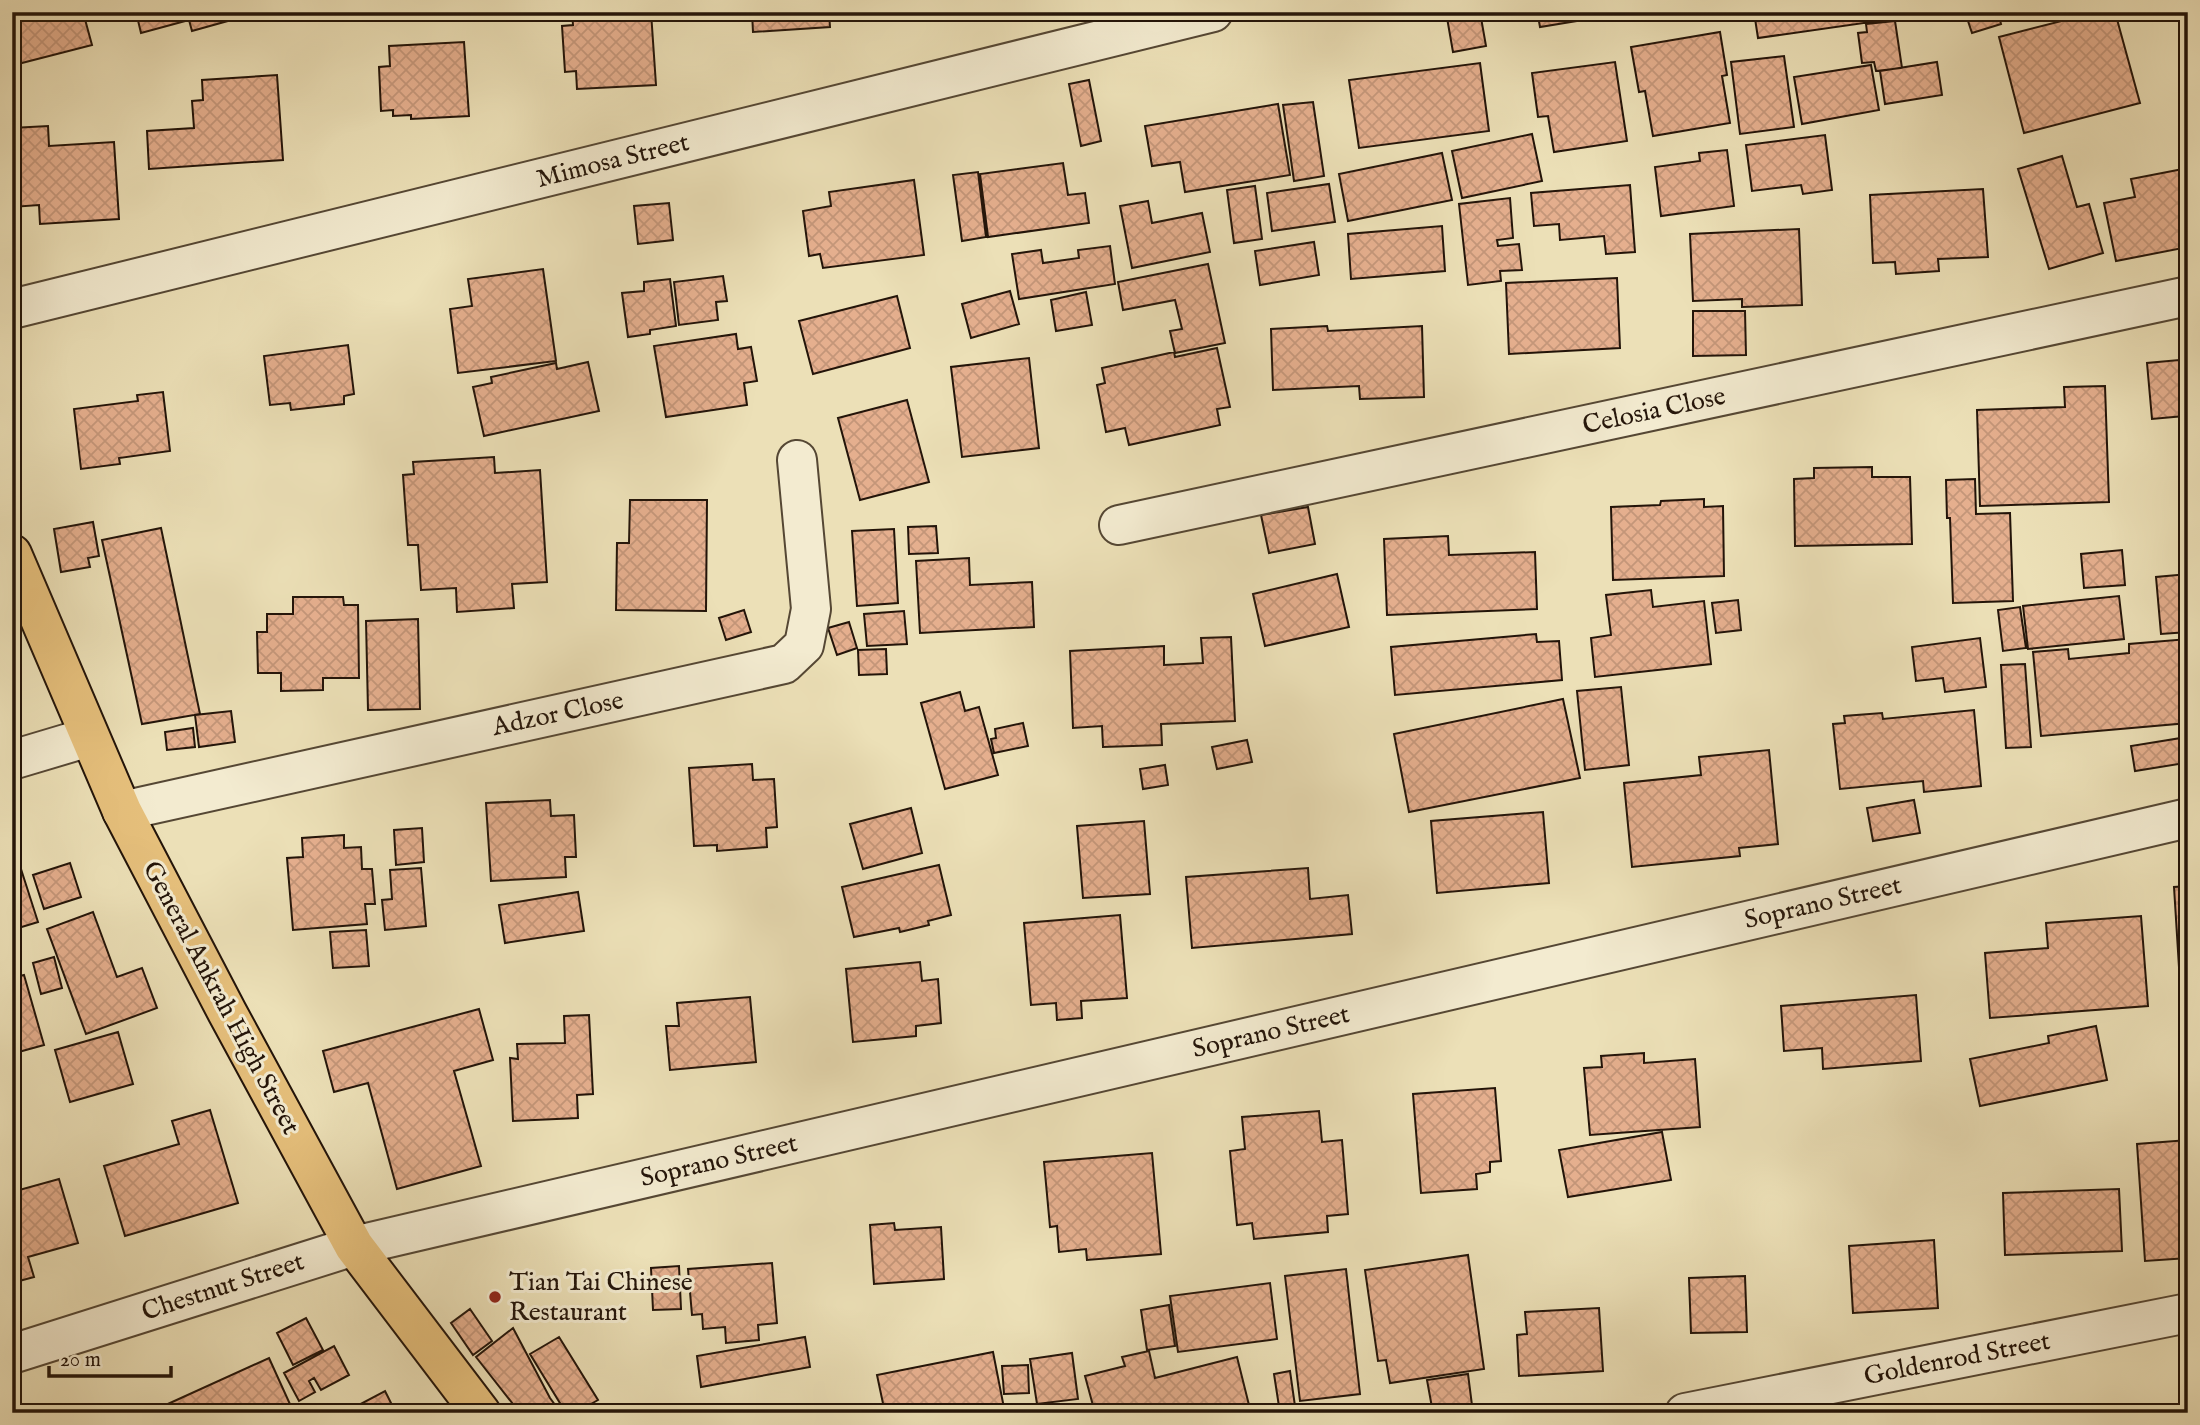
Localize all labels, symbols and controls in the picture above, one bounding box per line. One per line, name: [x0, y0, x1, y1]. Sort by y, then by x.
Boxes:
street label: Mimosa Street: [533, 126, 693, 196]
street label: Celosia Close: [1580, 380, 1728, 442]
street label: Adzor Close: [488, 684, 627, 744]
street label: General Ankrah High Street: [135, 856, 307, 1141]
street label: Soprano Street: [1741, 869, 1905, 937]
street label: Soprano Street: [1189, 998, 1353, 1066]
street label: Soprano Street: [637, 1127, 801, 1195]
street label: Chestnut Street: [138, 1245, 308, 1329]
place label: Tian Tai Chinese Restaurant: [509, 1266, 693, 1329]
marker: Tian Tai Chinese Restaurant: [487, 1289, 503, 1305]
street label: Goldenrod Street: [1861, 1325, 2053, 1393]
scale bar: [49, 1334, 172, 1378]
text: 20 m: [60, 1347, 101, 1374]

